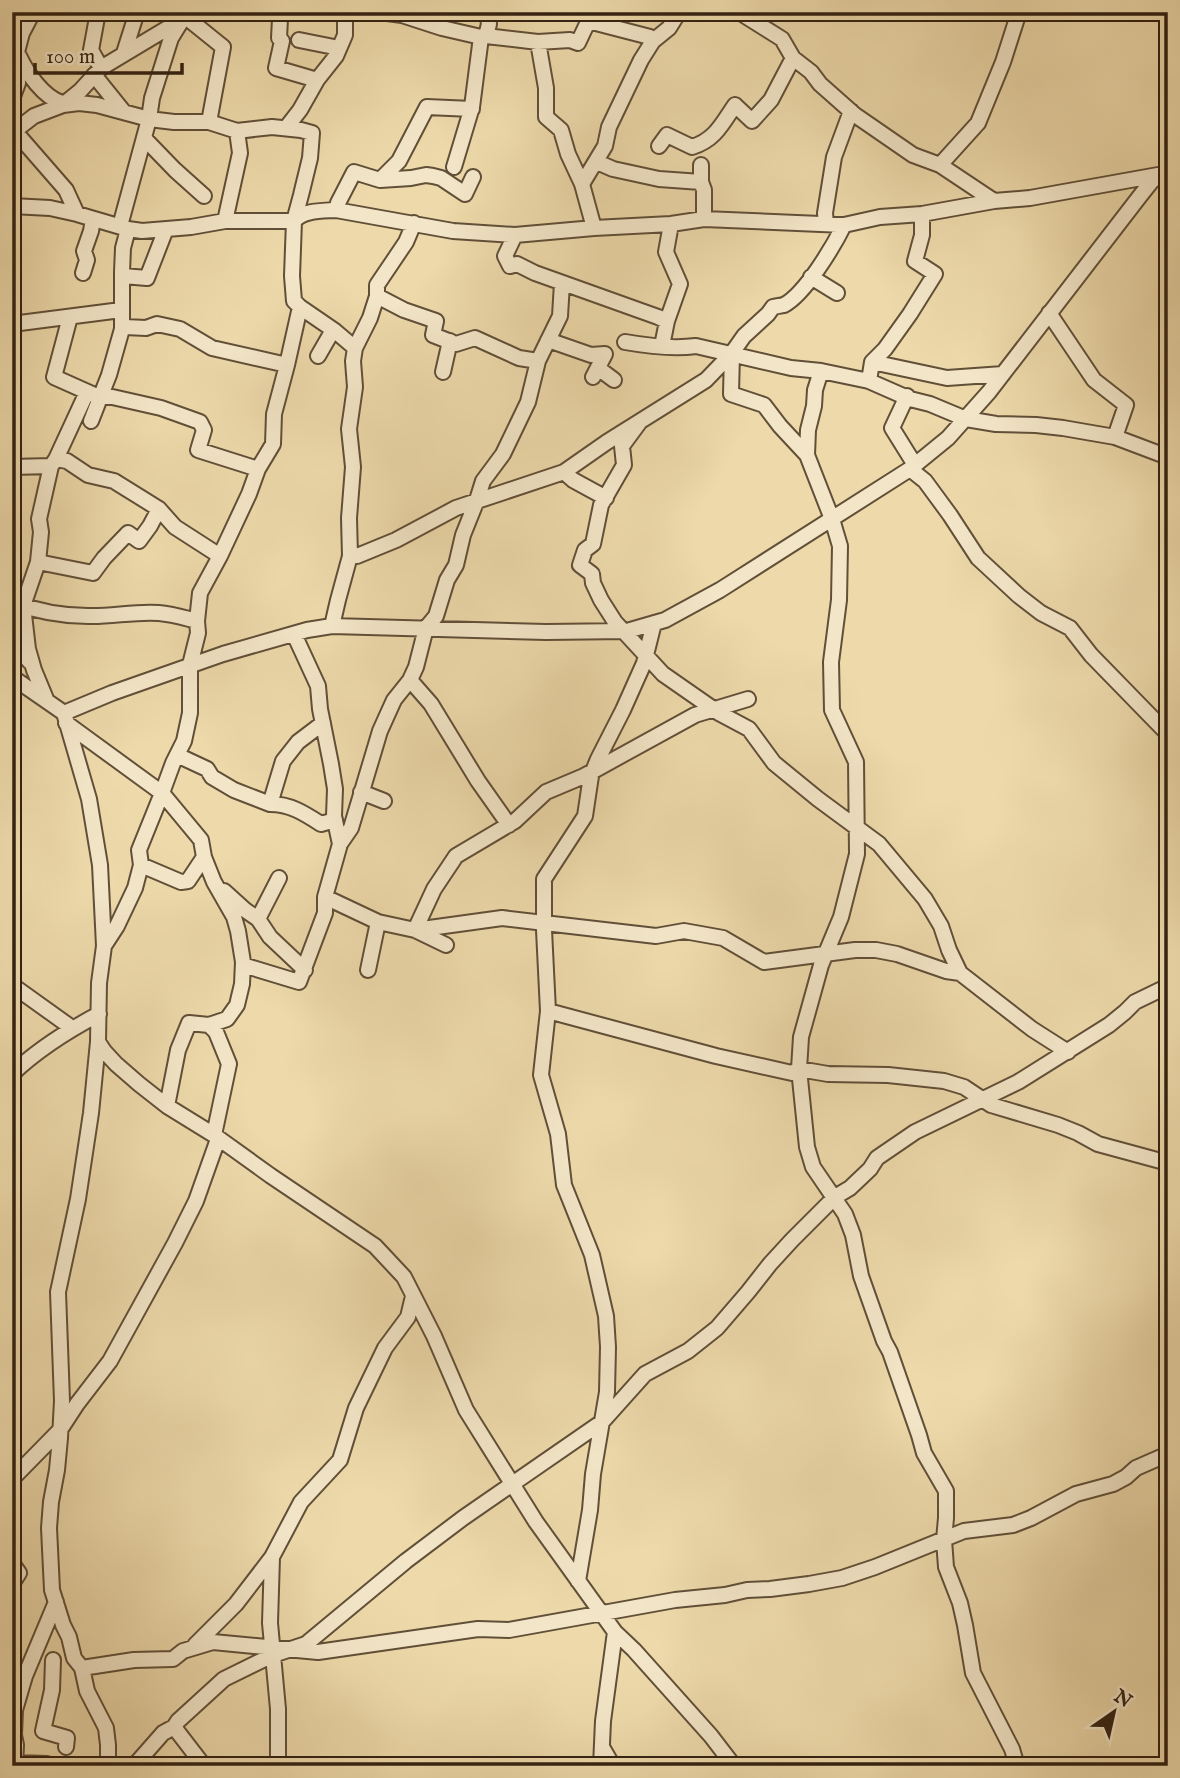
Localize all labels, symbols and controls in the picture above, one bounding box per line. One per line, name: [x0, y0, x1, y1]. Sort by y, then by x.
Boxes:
scale bar: [35, 32, 182, 76]
text: 100 m: [46, 44, 95, 71]
north arrow: [1078, 1676, 1148, 1746]
text: N: [1108, 1684, 1136, 1714]

